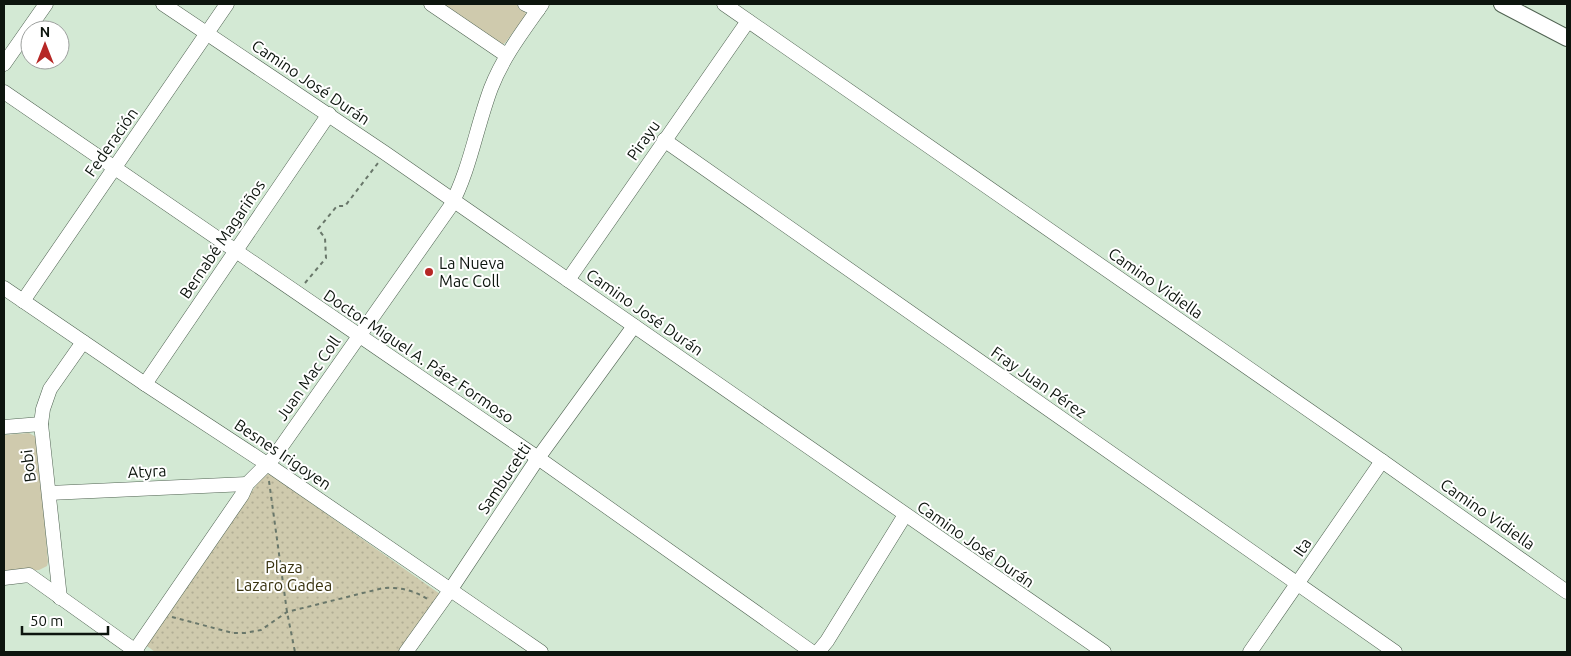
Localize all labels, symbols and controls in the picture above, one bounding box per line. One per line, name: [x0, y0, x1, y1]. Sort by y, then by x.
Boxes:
north arrow: [20, 20, 70, 70]
text: N: [40, 24, 50, 40]
street label: Camino José Durán: [249, 36, 373, 128]
street label: Federación: [81, 104, 141, 180]
street label: Pirayu: [623, 117, 663, 163]
street label: Bernabé Magariños: [176, 176, 268, 302]
street label: Camino Vidiella: [1105, 244, 1207, 322]
place label: La Nueva Mac Coll: [439, 254, 504, 290]
street label: Camino José Durán: [583, 265, 707, 359]
marker: La Nueva Mac Coll: [423, 266, 435, 278]
street label: Doctor Miguel A. Páez Formoso: [320, 285, 518, 427]
street label: Juan Mac Coll: [272, 332, 344, 424]
street label: Fray Juan Pérez: [988, 342, 1090, 422]
street label: Besnes Irigoyen: [231, 415, 335, 493]
street label: Sambucetti: [474, 439, 534, 517]
street label: Bobi: [17, 449, 39, 483]
street label: Atyra: [127, 461, 167, 481]
street label: Camino Vidiella: [1437, 475, 1539, 553]
street label: Camino José Durán: [914, 497, 1038, 591]
street label: Ita: [1289, 534, 1315, 560]
park label: Plaza Lazaro Gadea: [236, 558, 332, 594]
scale bar: [22, 604, 109, 636]
text: 50 m: [30, 612, 63, 629]

